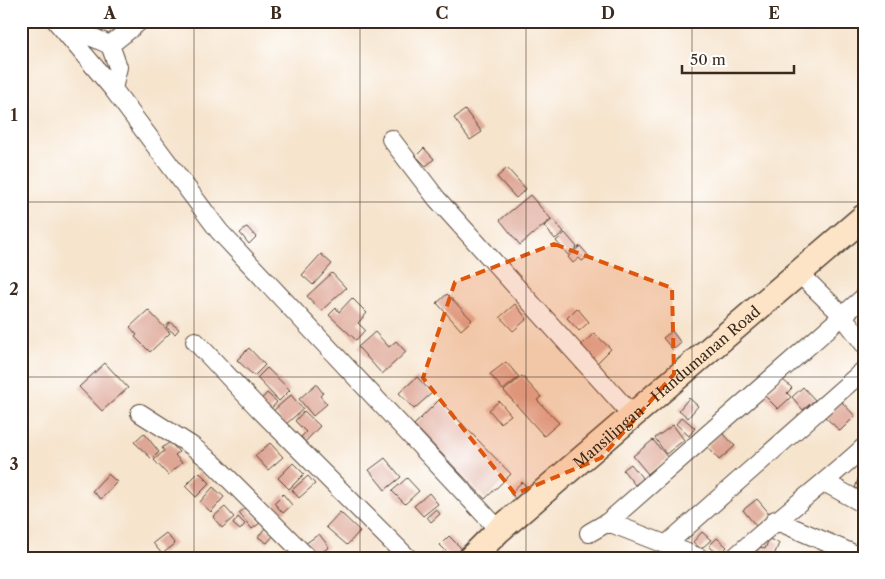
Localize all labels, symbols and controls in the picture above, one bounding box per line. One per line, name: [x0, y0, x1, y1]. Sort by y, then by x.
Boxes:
text: A: [103, 3, 117, 23]
text: B: [270, 3, 282, 23]
text: C: [436, 3, 448, 23]
text: D: [601, 3, 615, 23]
text: E: [768, 3, 780, 23]
scale bar: [682, 42, 795, 74]
text: 50 m: [690, 50, 726, 69]
text: 1: [10, 105, 18, 125]
text: 2: [9, 279, 19, 299]
street label: Mansilingan - Handumanan Road: [569, 301, 764, 472]
text: 3: [9, 454, 19, 474]

